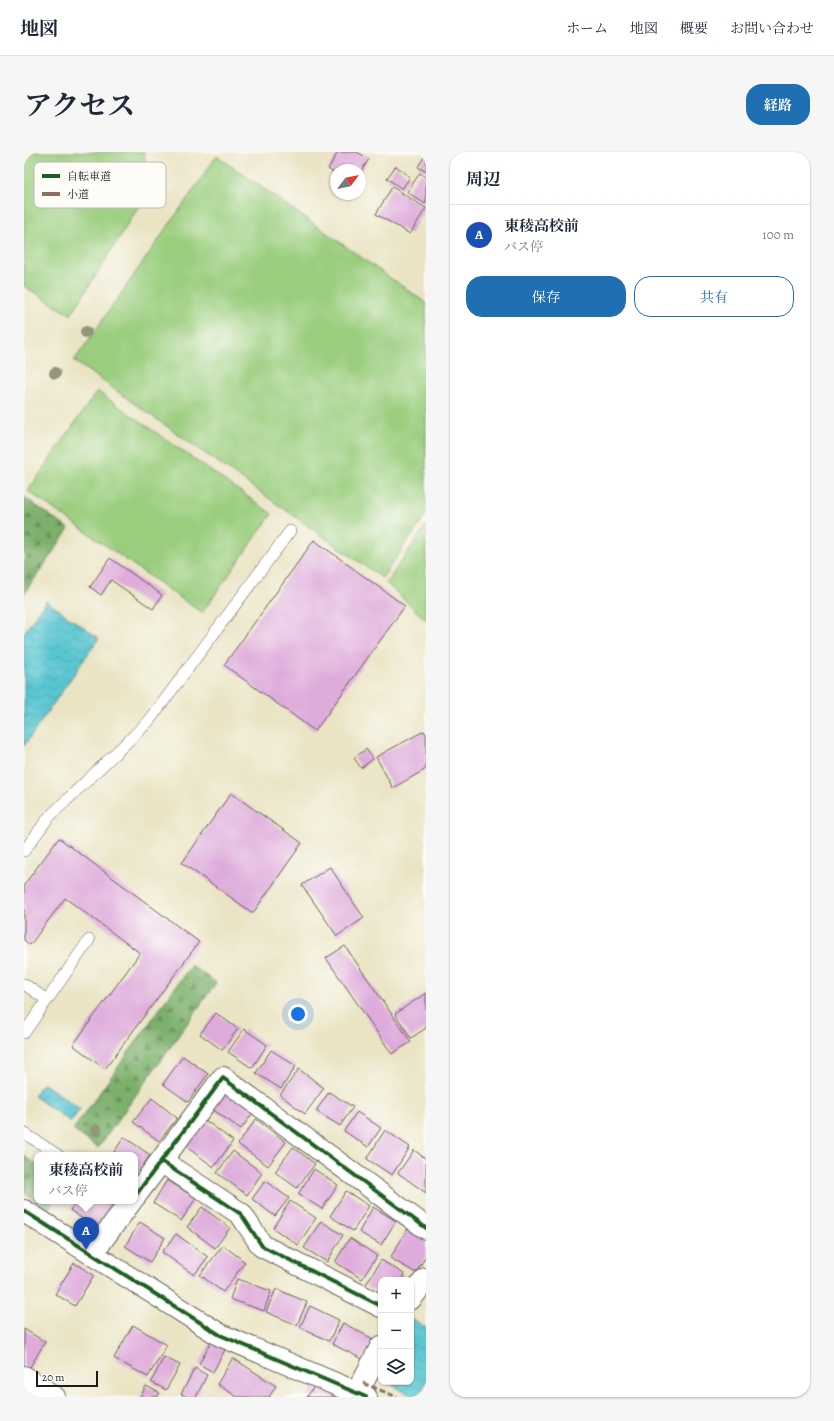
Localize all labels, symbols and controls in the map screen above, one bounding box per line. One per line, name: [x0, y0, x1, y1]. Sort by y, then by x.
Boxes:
text: 地図: [20, 16, 58, 42]
text: ホーム: [566, 19, 608, 38]
text: 地図: [630, 19, 658, 38]
text: 概要: [680, 19, 708, 38]
text: お問い合わせ: [730, 19, 814, 38]
button: 経路: [746, 84, 810, 125]
text: アクセス: [24, 87, 135, 125]
legend: [34, 162, 166, 208]
north arrow: [330, 164, 366, 200]
text: 周辺: [466, 168, 500, 191]
text: 自転車道: [67, 169, 111, 184]
text: 小道: [67, 187, 89, 202]
text: 東稜高校前: [504, 216, 579, 236]
text: A: [475, 226, 483, 243]
text: 100 m: [762, 226, 794, 243]
text: バス停: [504, 238, 543, 255]
button: 保存: [466, 276, 626, 317]
button: 共有: [634, 276, 794, 317]
your location: [288, 1004, 308, 1024]
popup: [34, 1152, 138, 1204]
text: 東稜高校前: [48, 1160, 124, 1180]
text: バス停: [48, 1182, 88, 1199]
pin: A: [73, 1217, 99, 1250]
map controls: [378, 1277, 414, 1385]
button: +: [378, 1277, 414, 1313]
button: −: [378, 1313, 414, 1349]
button: layers: [378, 1349, 414, 1385]
scale bar: [36, 1369, 98, 1388]
text: 20 m: [42, 1370, 64, 1385]

